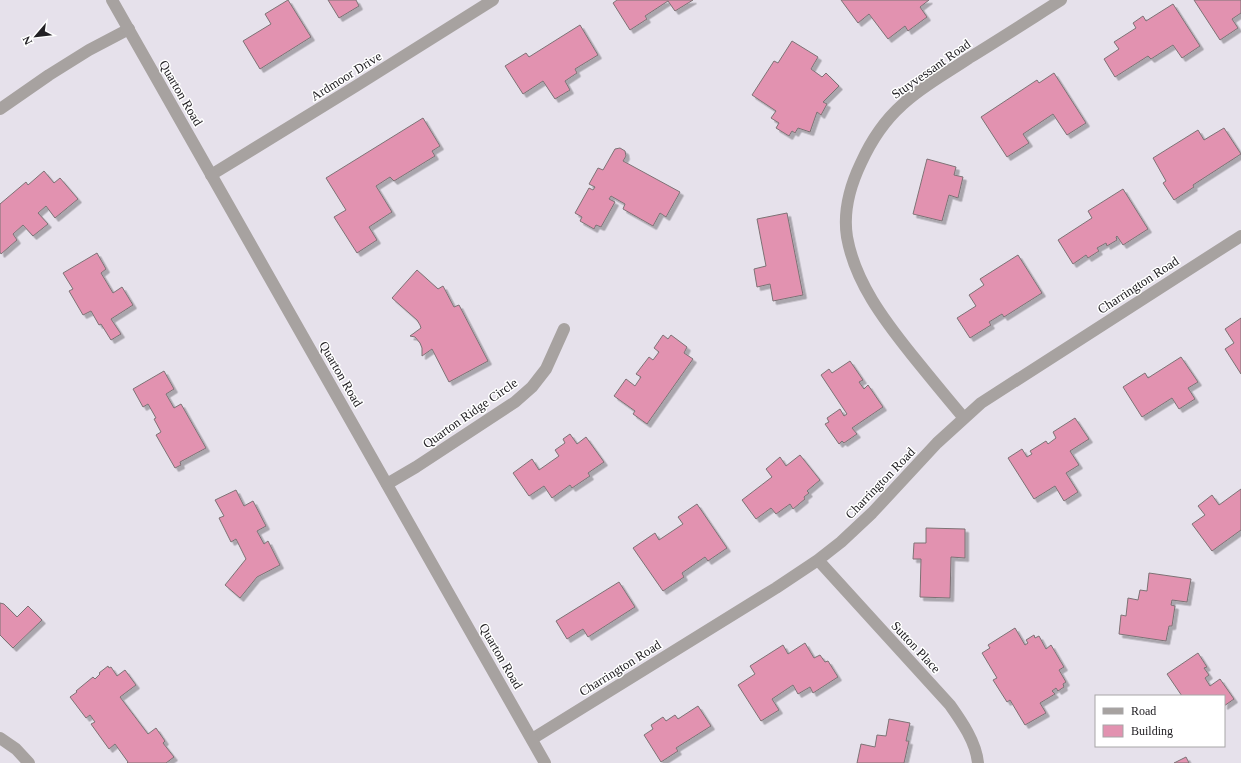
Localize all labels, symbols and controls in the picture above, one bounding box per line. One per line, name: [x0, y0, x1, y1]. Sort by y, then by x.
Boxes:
north arrow: [16, 16, 56, 56]
text: N: [20, 34, 34, 47]
street label: Stuyvessant Road: [889, 36, 974, 102]
street label: Ardmoor Drive: [308, 48, 384, 104]
street label: Quarton Road: [156, 58, 206, 129]
street label: Charrington Road: [1095, 253, 1182, 317]
street label: Quarton Road: [316, 339, 366, 410]
street label: Quarton Ridge Circle: [420, 375, 520, 451]
street label: Charrington Road: [842, 444, 918, 522]
street label: Sutton Place: [888, 618, 944, 676]
street label: Quarton Road: [476, 621, 526, 692]
street label: Charrington Road: [576, 637, 664, 699]
legend: [1095, 695, 1225, 747]
text: Road: [1131, 704, 1156, 718]
text: Building: [1131, 724, 1173, 738]

